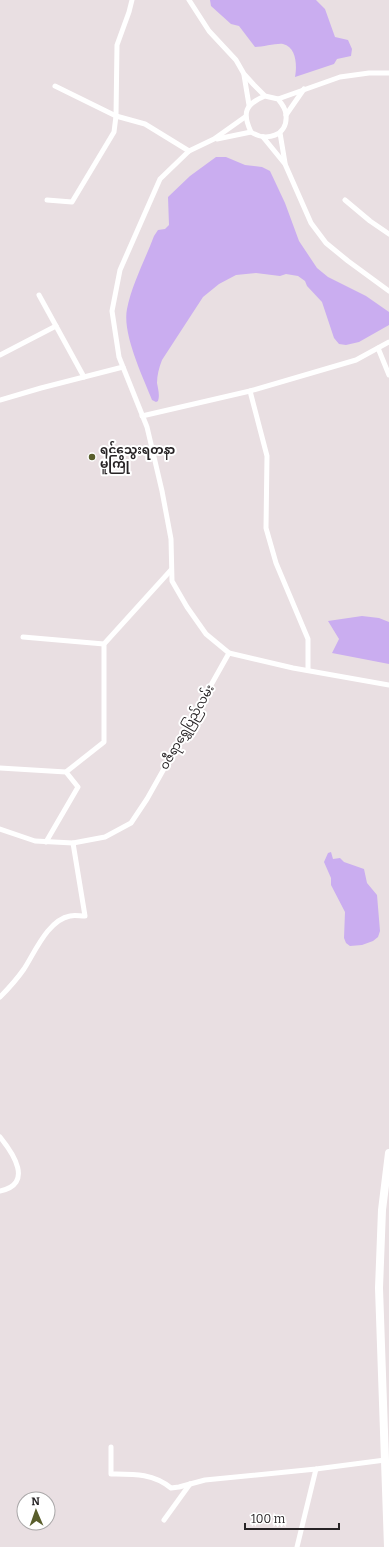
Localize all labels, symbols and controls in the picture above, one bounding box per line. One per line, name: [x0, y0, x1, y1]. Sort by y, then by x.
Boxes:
place label: ရင်သွေးရတနာ မူကြို: [100, 440, 175, 475]
marker: ရင်သွေးရတနာ မူကြို: [87, 452, 97, 462]
street label: ဝဇီရာရွှေပြည်လမ်း: [155, 681, 220, 773]
north arrow: [16, 1491, 56, 1531]
text: N: [31, 1495, 41, 1508]
scale bar: [245, 1505, 339, 1531]
text: 100 m: [251, 1512, 286, 1526]

